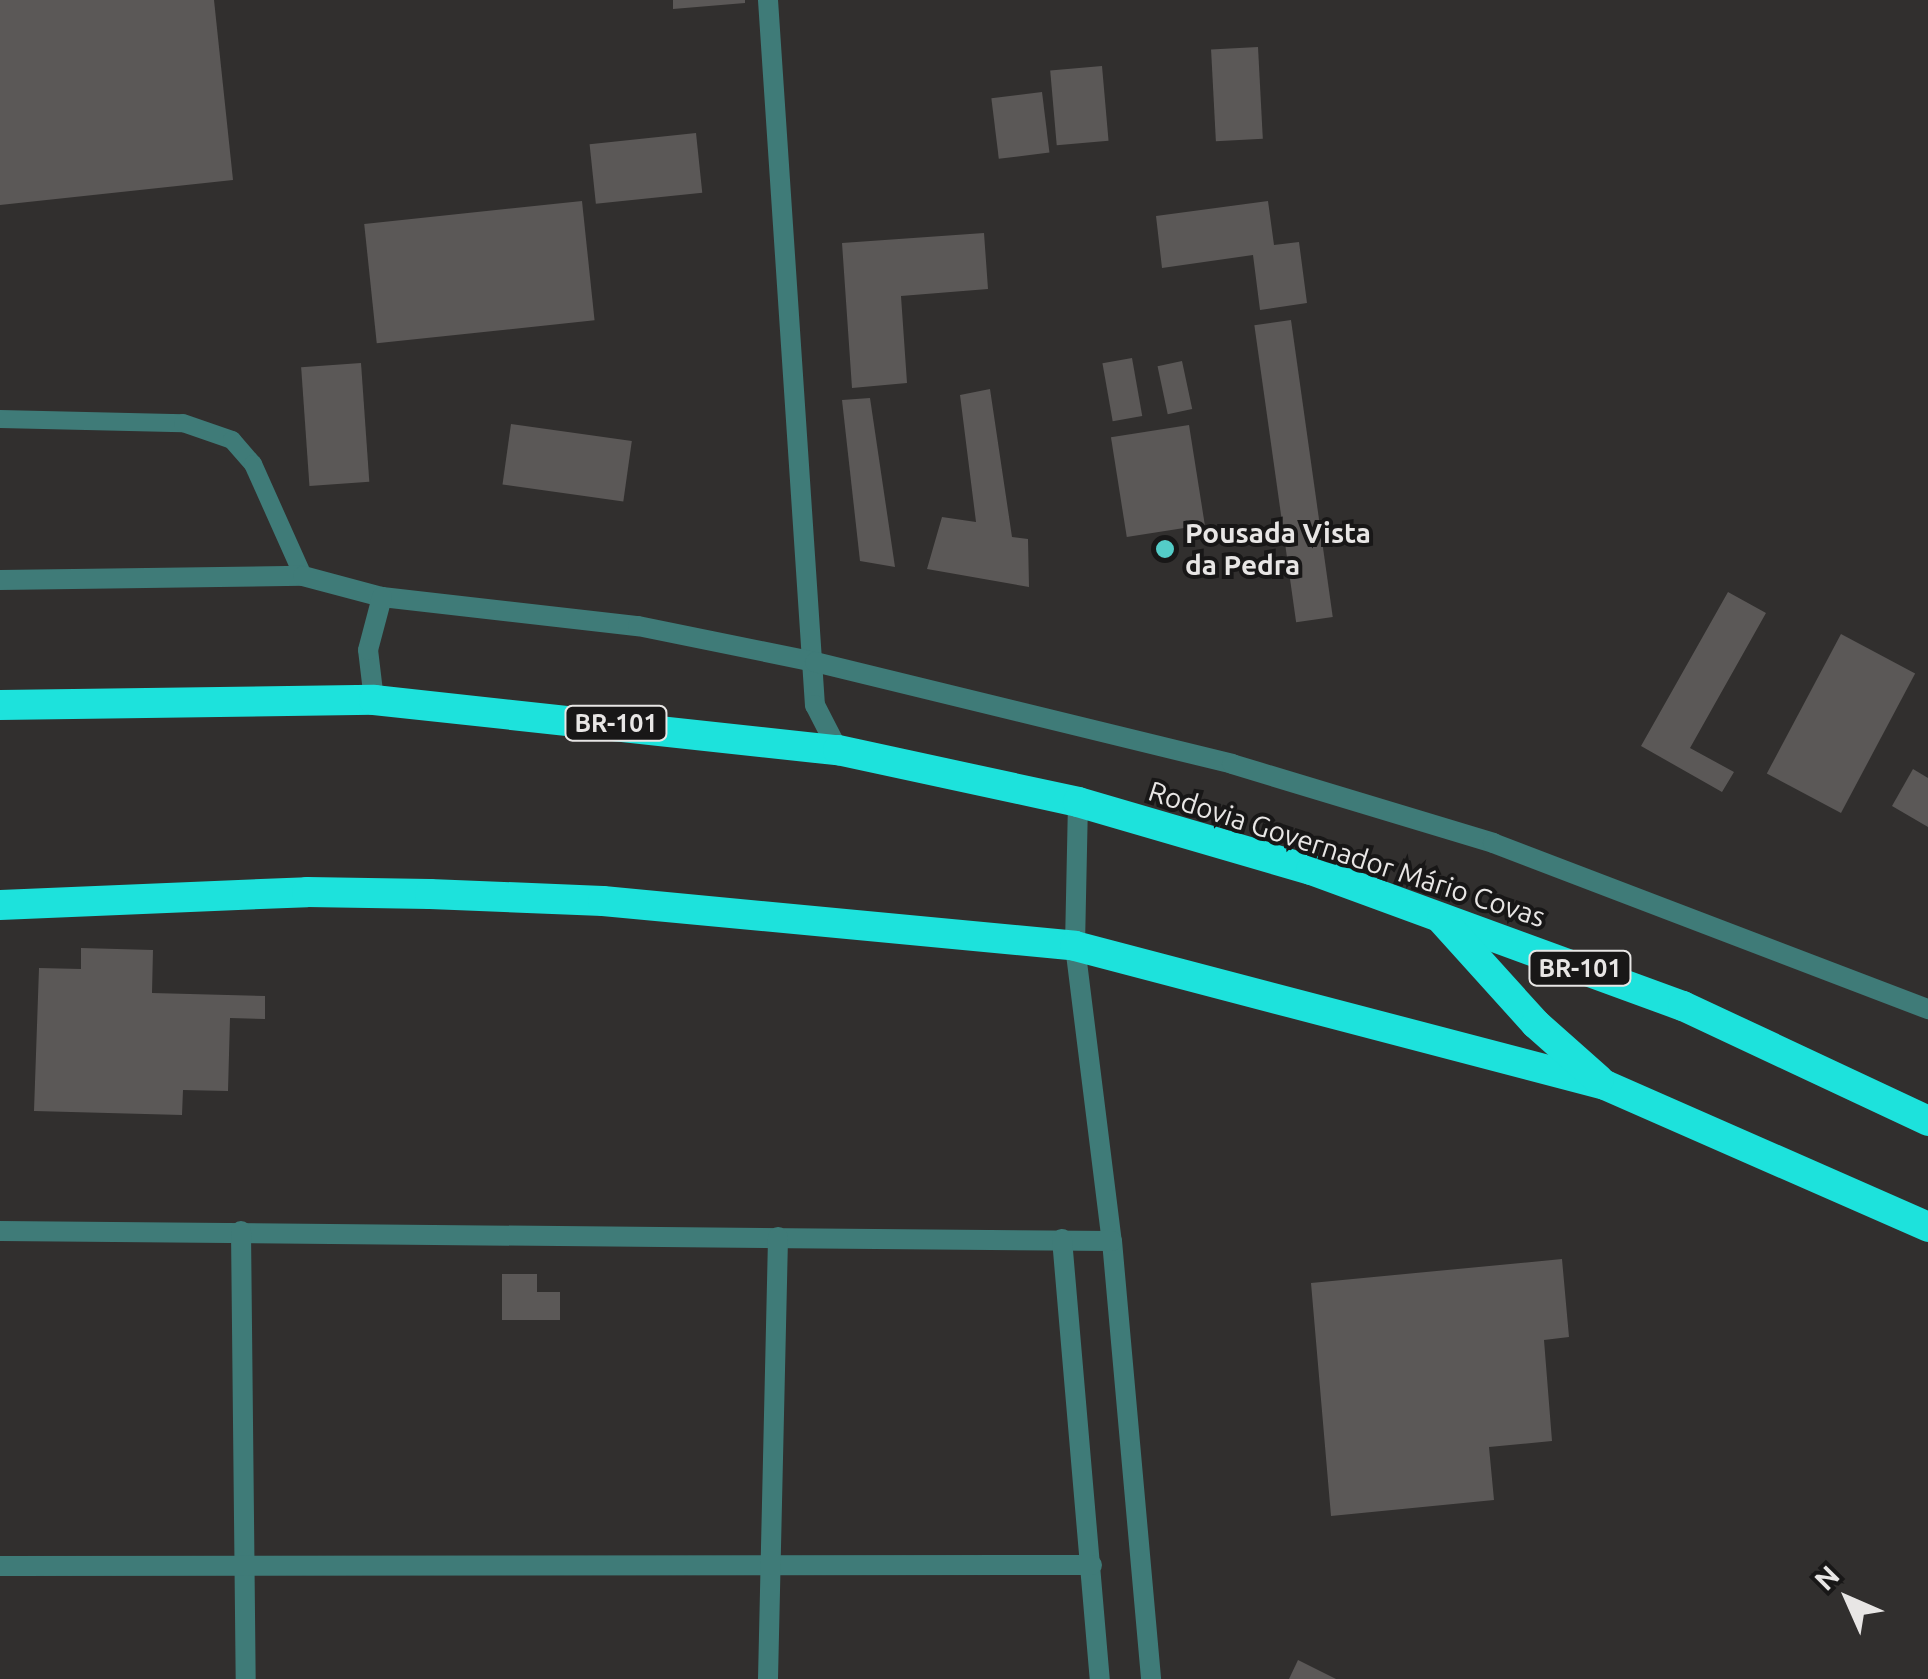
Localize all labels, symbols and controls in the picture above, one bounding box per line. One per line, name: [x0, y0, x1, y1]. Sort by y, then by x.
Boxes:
place label: Pousada Vista da Pedra: [1185, 516, 1371, 582]
marker: Pousada Vista da Pedra: [1154, 538, 1176, 560]
road number: BR-101: [564, 703, 668, 743]
street label: Rodovia Governador Mário Covas: [1144, 774, 1550, 934]
road number: BR-101: [1528, 948, 1632, 988]
north arrow: [1798, 1549, 1898, 1649]
text: N: [1808, 1559, 1845, 1596]

